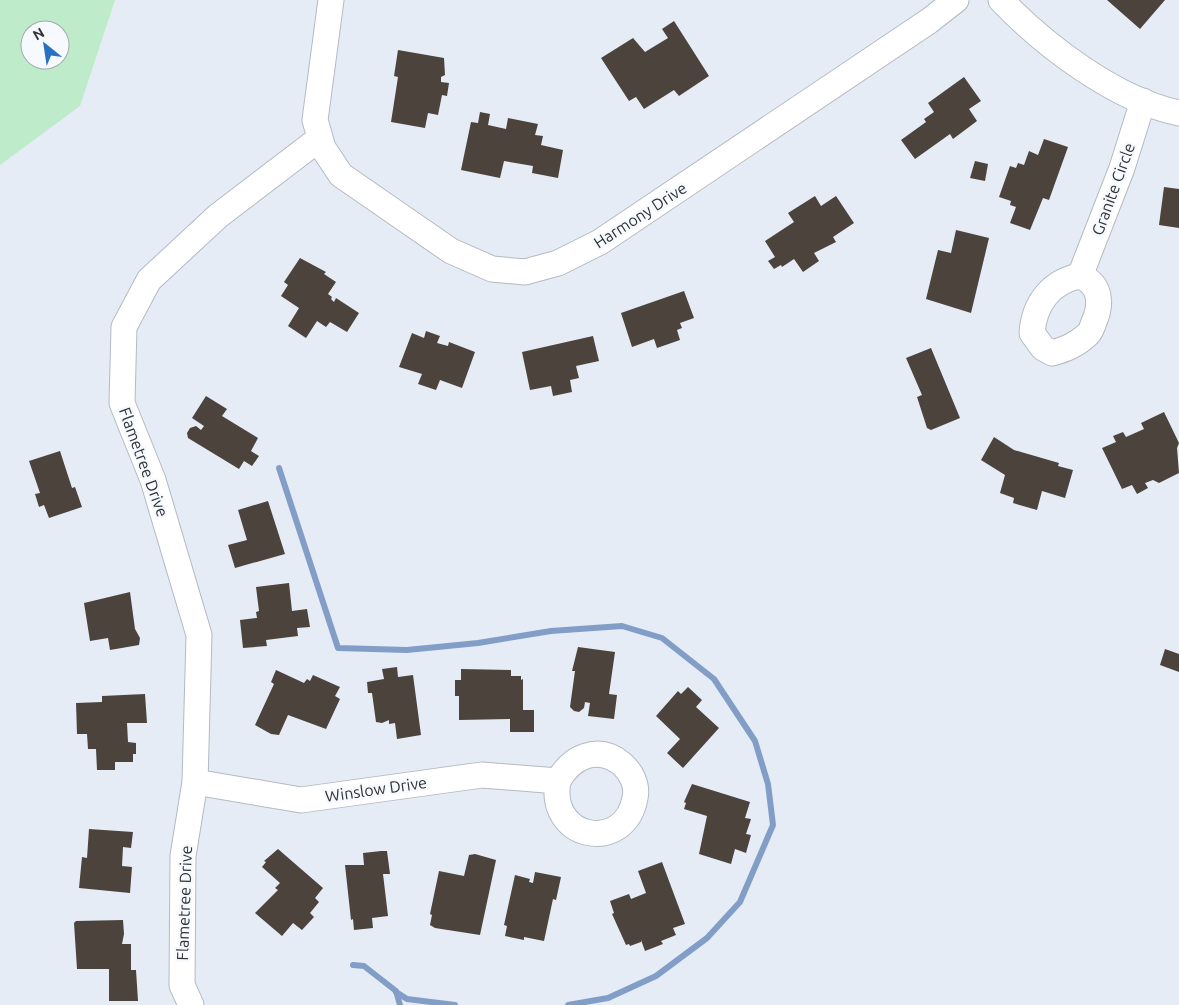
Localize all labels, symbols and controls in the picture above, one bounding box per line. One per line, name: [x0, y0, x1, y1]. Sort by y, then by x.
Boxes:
north arrow: [20, 20, 70, 70]
text: N: [30, 24, 47, 43]
street label: Granite Circle: [1088, 140, 1138, 238]
street label: Harmony Drive: [590, 178, 690, 252]
street label: Flametree Drive: [116, 405, 172, 519]
street label: Winslow Drive: [324, 773, 428, 805]
street label: Flametree Drive: [173, 845, 195, 961]

